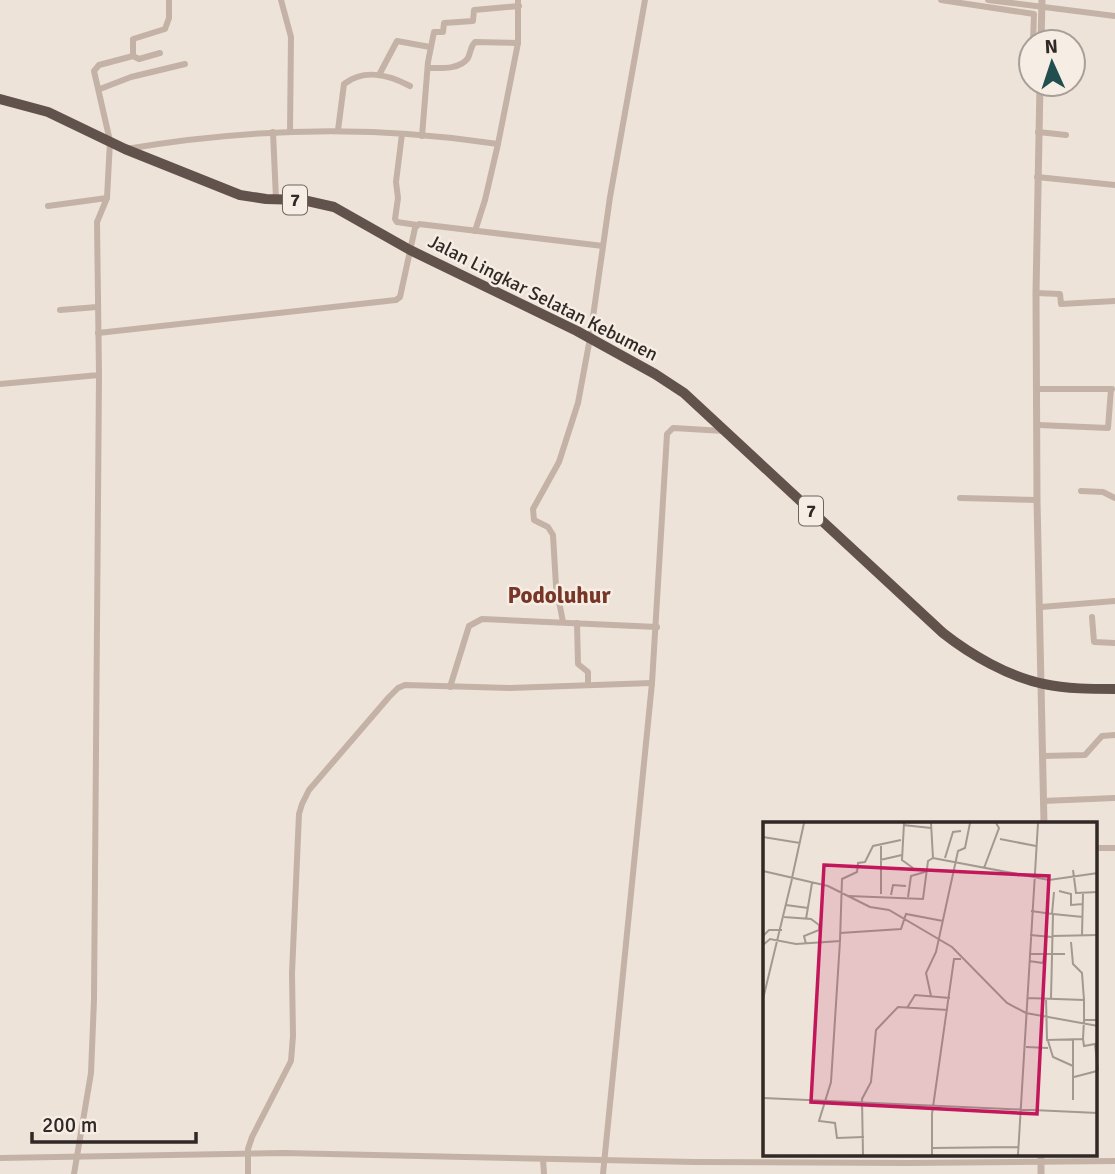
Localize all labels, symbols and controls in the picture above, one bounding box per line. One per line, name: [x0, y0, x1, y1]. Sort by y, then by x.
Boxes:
north arrow: [1017, 28, 1087, 98]
text: N: [1044, 35, 1058, 59]
road number: 7: [283, 186, 307, 215]
street label: Jalan Lingkar Selatan Kebumen: [424, 229, 662, 367]
road number: 7: [799, 496, 823, 526]
district label: Podoluhur: [507, 581, 611, 610]
inset map: [763, 822, 1098, 1156]
scale bar: [32, 1100, 196, 1144]
text: 200 m: [42, 1112, 97, 1138]

